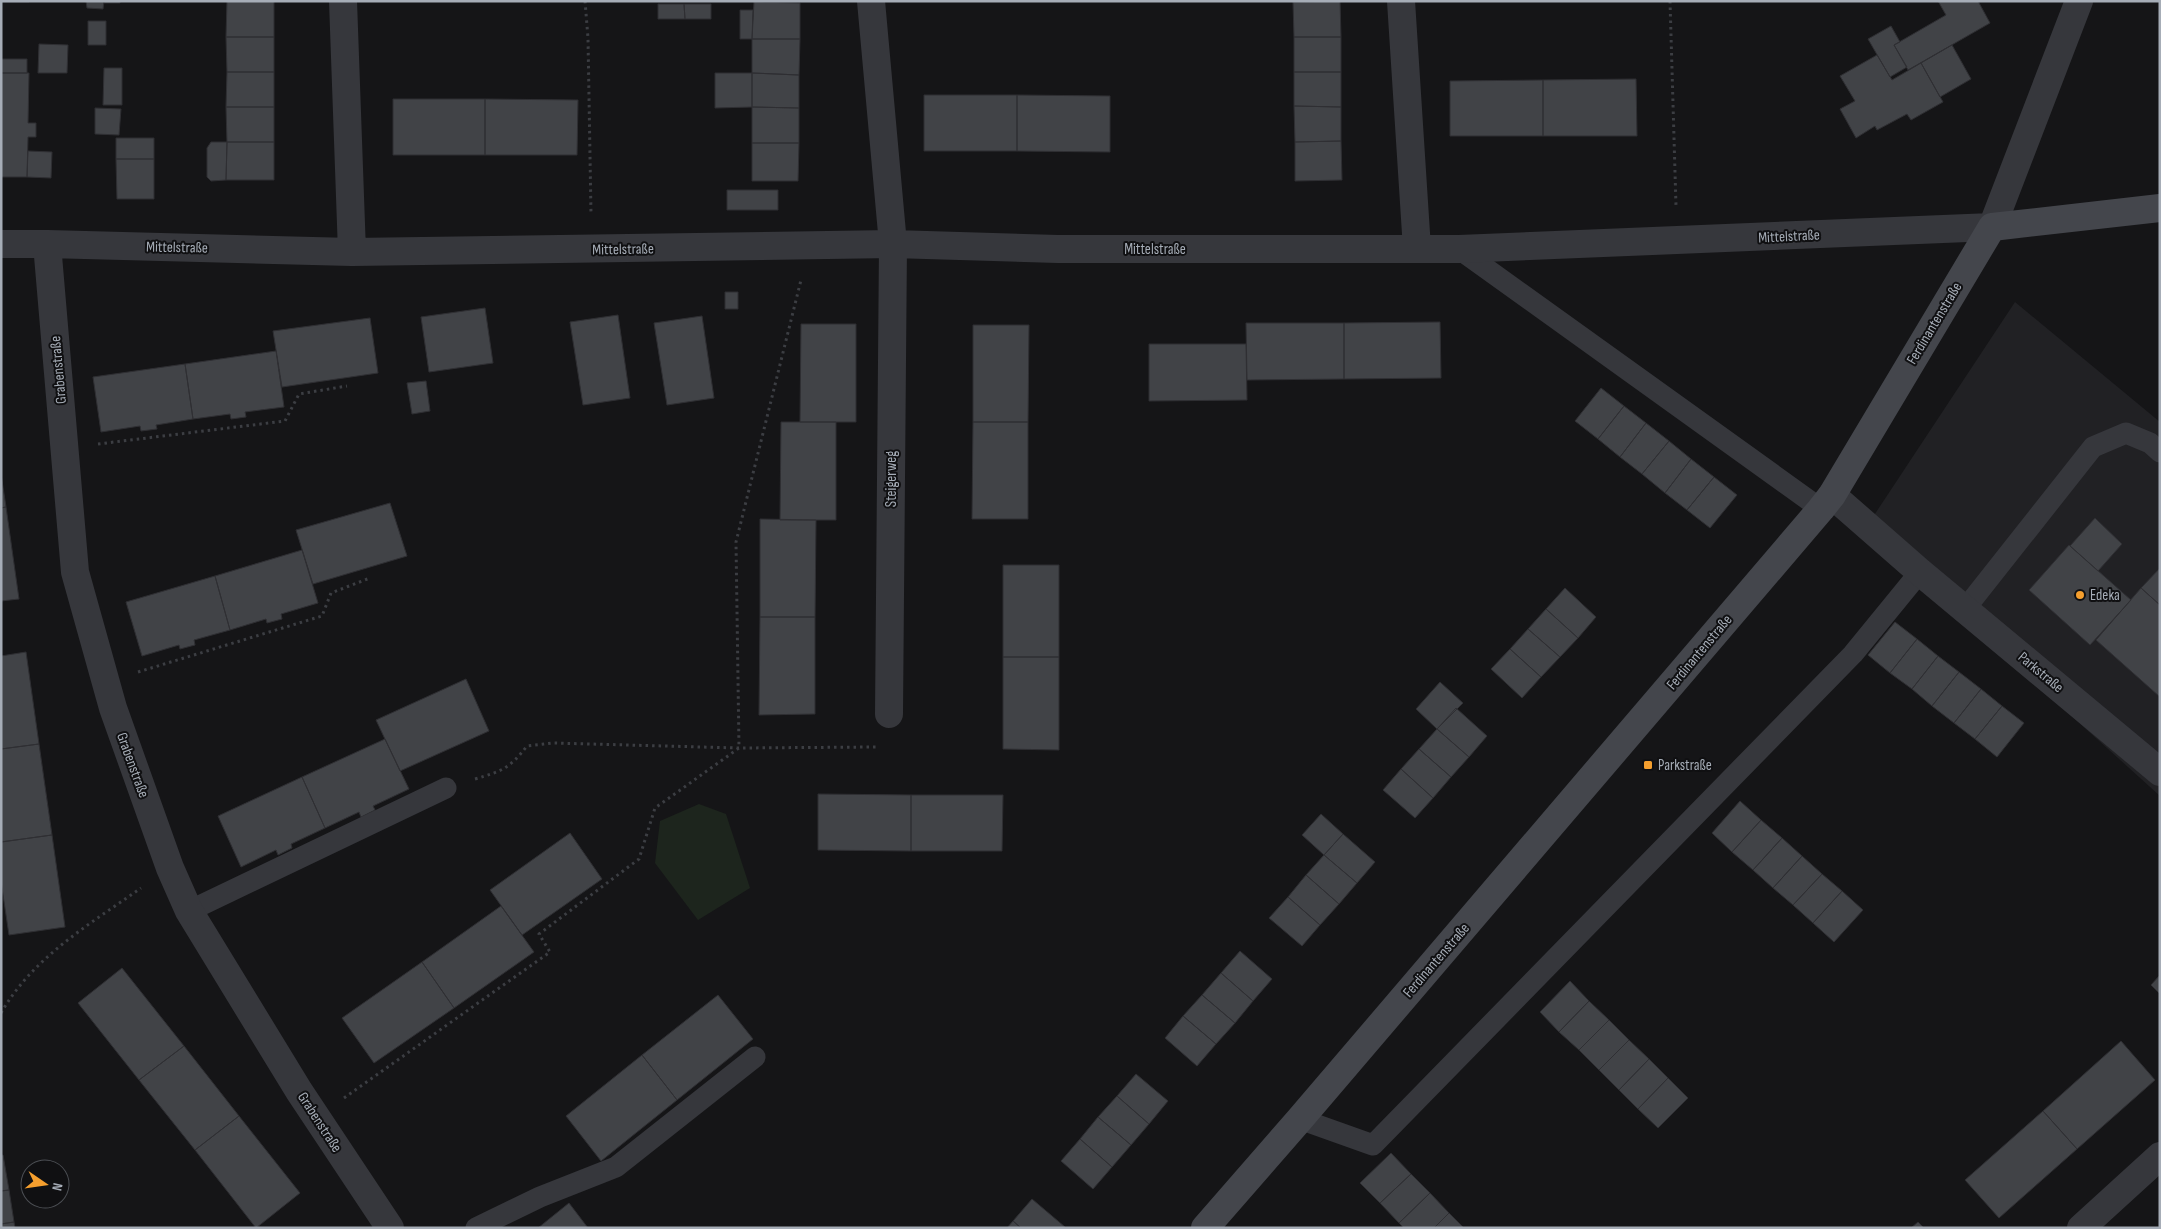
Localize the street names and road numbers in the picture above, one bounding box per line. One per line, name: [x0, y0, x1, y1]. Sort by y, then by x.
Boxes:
street label: Mittelstraße: [1758, 225, 1820, 248]
street label: Mittelstraße: [146, 237, 208, 258]
street label: Mittelstraße: [592, 239, 654, 260]
street label: Mittelstraße: [1124, 240, 1186, 259]
street label: Ferdinantenstraße: [1902, 279, 1966, 368]
street label: Grabenstraße: [46, 335, 71, 405]
street label: Steigerweg: [882, 451, 901, 507]
street label: Ferdinantenstraße: [1662, 611, 1736, 694]
street label: Parkstraße: [2014, 648, 2067, 697]
street label: Grabenstraße: [112, 730, 153, 800]
street label: Ferdinantenstraße: [1399, 919, 1474, 1001]
street label: Grabenstraße: [293, 1089, 346, 1156]

